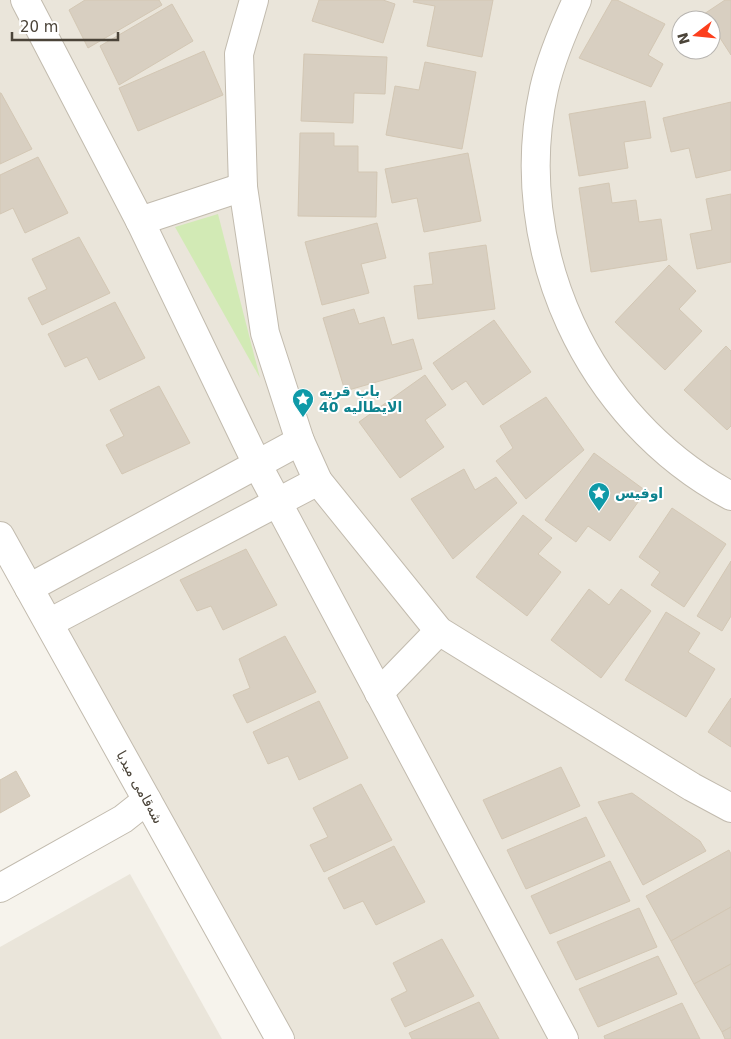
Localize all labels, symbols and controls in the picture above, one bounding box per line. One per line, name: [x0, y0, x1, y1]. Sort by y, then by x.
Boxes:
scale bar: [12, 10, 119, 42]
north arrow: [671, 10, 721, 60]
text: 20 m: [20, 18, 58, 36]
text: N: [674, 31, 693, 46]
place label: باب قريه الايطاليه 40: [319, 383, 402, 415]
place icon: باب قريه الايطاليه 40: [291, 387, 315, 418]
place icon: اوفيس: [587, 481, 611, 512]
place label: اوفيس: [615, 485, 663, 502]
street label: شەقامی میدیا: [113, 748, 167, 826]

